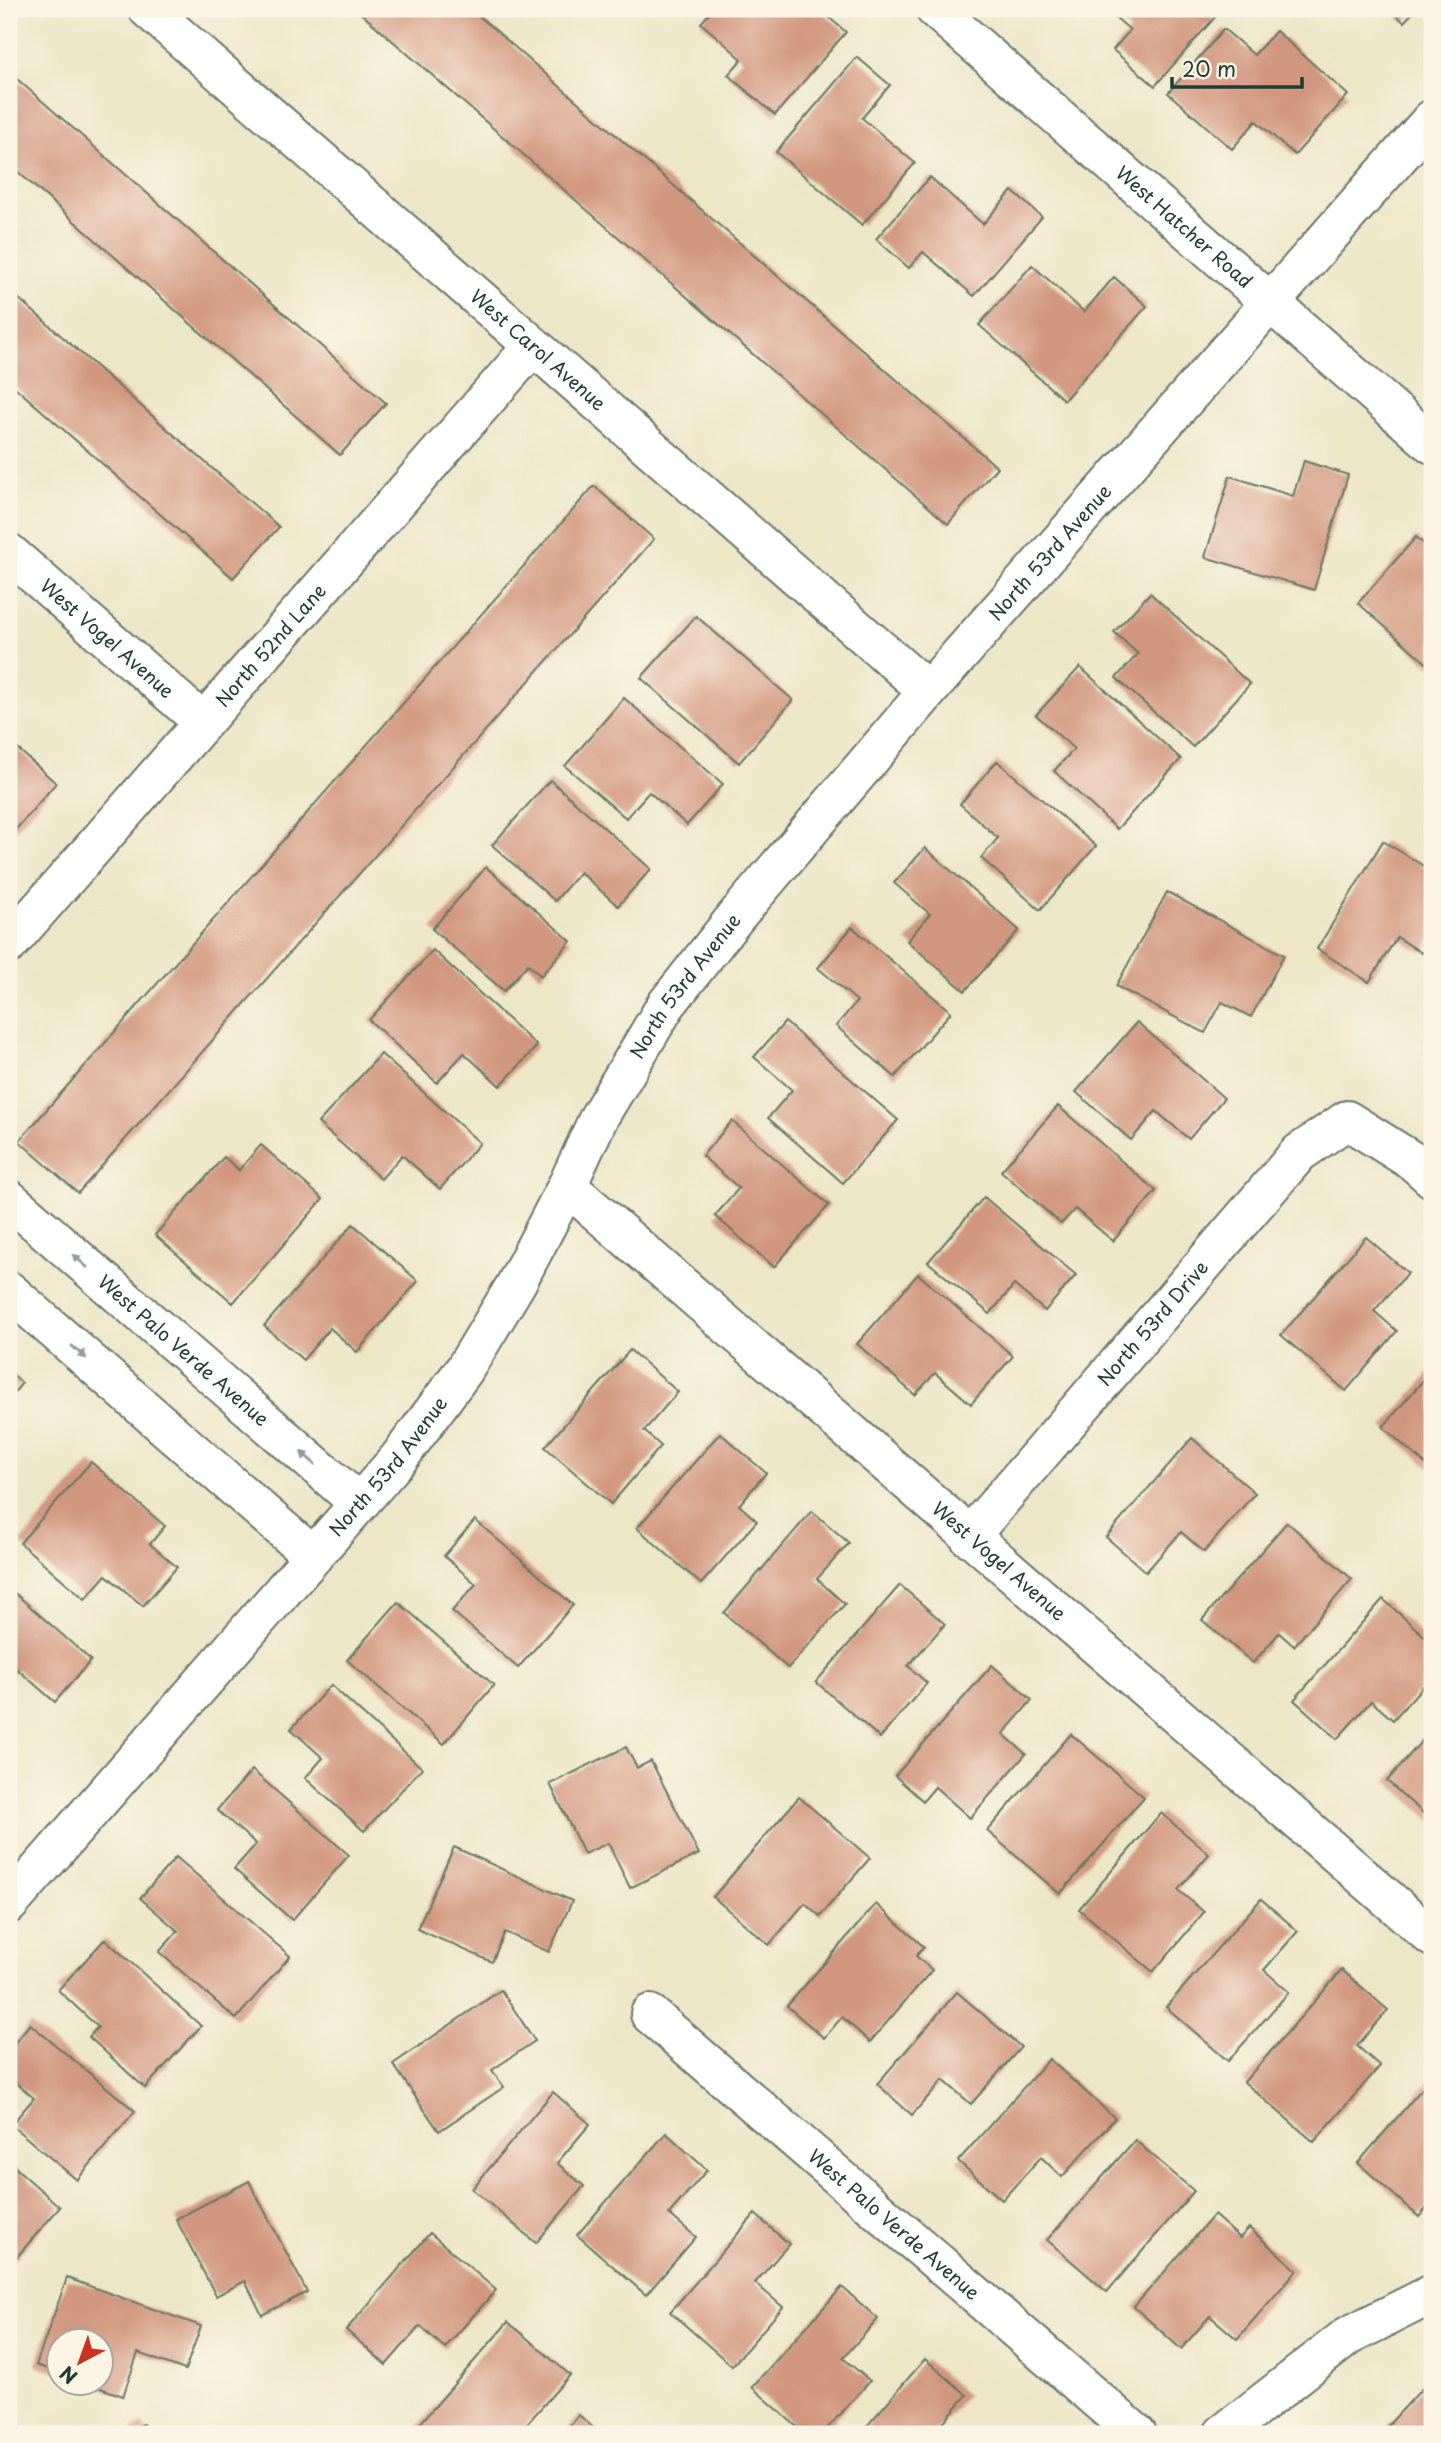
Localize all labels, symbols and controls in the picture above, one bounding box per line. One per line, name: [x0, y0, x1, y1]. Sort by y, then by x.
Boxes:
scale bar: [1172, 46, 1301, 90]
text: 20 m: [1182, 52, 1236, 84]
street label: West Hatcher Road: [1110, 158, 1259, 294]
street label: West Carol Avenue: [465, 282, 613, 416]
street label: North 53rd Avenue: [981, 478, 1117, 626]
street label: West Vogel Avenue: [35, 571, 181, 704]
street label: North 52nd Lane: [208, 577, 332, 712]
street label: North 53rd Avenue: [622, 907, 746, 1063]
one-way arrow: [71, 1253, 89, 1269]
street label: North 53rd Drive: [1090, 1254, 1214, 1391]
street label: West Palo Verde Avenue: [92, 1268, 276, 1432]
one-way arrow: [70, 1344, 88, 1360]
street label: North 53rd Avenue: [322, 1390, 453, 1542]
one-way arrow: [299, 1451, 316, 1466]
street label: West Vogel Avenue: [926, 1494, 1073, 1626]
street label: West Palo Verde Avenue: [803, 2142, 986, 2305]
north arrow: [46, 2328, 116, 2398]
text: N: [53, 2360, 83, 2391]

